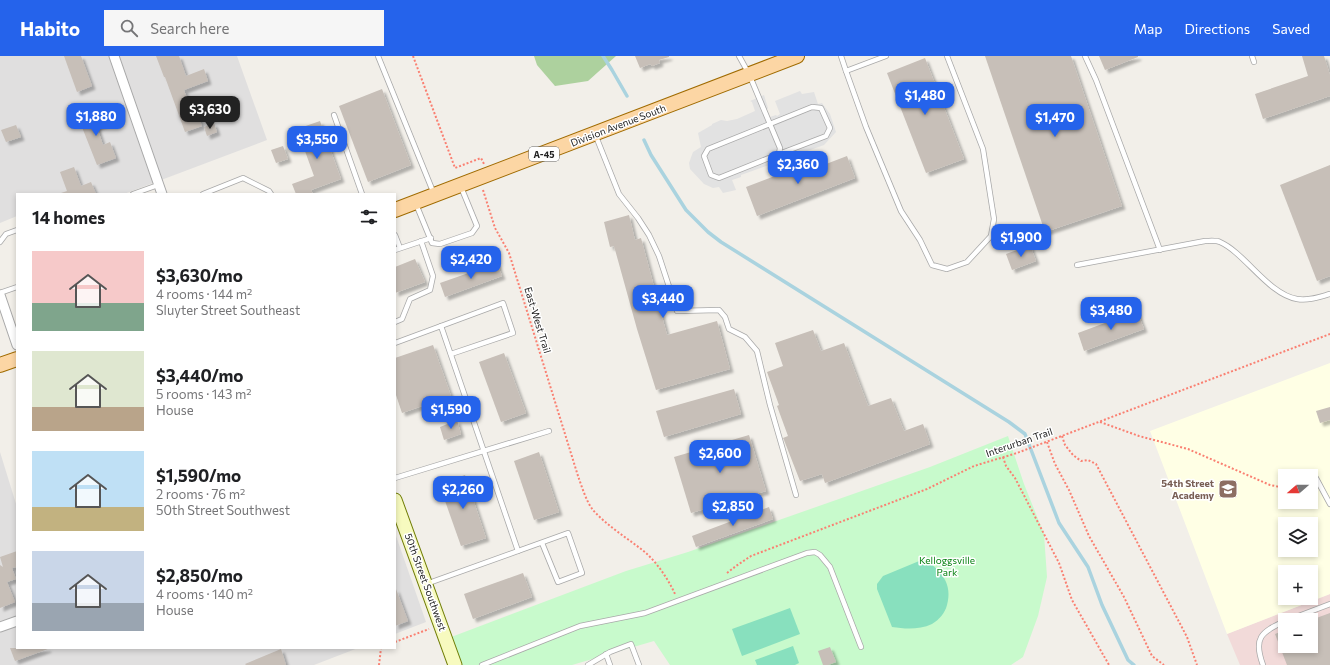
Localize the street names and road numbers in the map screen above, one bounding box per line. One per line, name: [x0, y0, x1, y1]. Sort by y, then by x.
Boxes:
street label: Division Avenue South: [569, 101, 667, 149]
road number: A-45: [529, 147, 559, 161]
street label: East-West Trail: [522, 285, 554, 355]
street label: Interurban Trail: [984, 425, 1054, 459]
street label: 50th Street Southwest: [403, 532, 449, 632]

